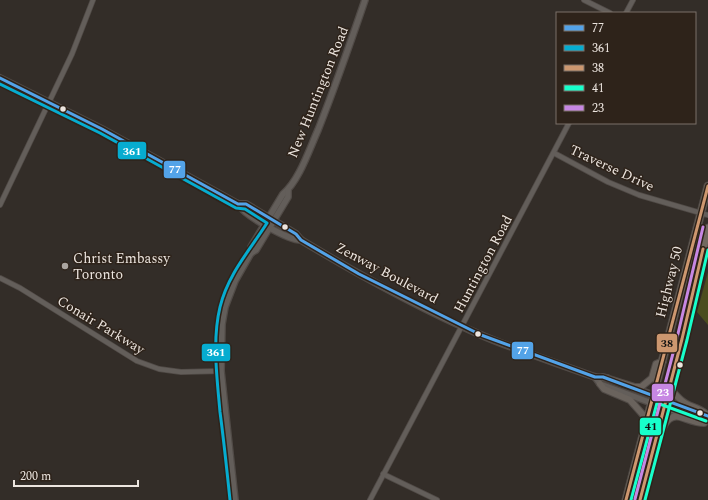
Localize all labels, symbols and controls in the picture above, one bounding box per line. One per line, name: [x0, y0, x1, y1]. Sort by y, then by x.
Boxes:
legend: [556, 12, 696, 124]
text: 77: [592, 19, 604, 38]
street label: New Huntington Road: [282, 23, 354, 161]
text: 361: [592, 39, 610, 58]
text: 38: [592, 59, 604, 78]
text: 41: [592, 79, 604, 98]
text: 23: [592, 99, 604, 118]
unlabelled marker: [58, 104, 68, 114]
street label: Traverse Drive: [566, 139, 658, 197]
line badge: 361: [117, 141, 147, 160]
text: 361: [123, 143, 141, 160]
line badge: 77: [163, 160, 186, 179]
text: 77: [169, 161, 181, 178]
street label: Huntington Road: [448, 211, 518, 317]
unlabelled marker: [280, 222, 290, 232]
street label: Zenway Boulevard: [332, 237, 442, 309]
street label: Highway 50: [650, 244, 688, 320]
place label: Christ Embassy Toronto: [73, 248, 171, 285]
marker: Christ Embassy Toronto: [60, 261, 70, 271]
street label: Conair Parkway: [53, 291, 150, 360]
unlabelled marker: [473, 329, 483, 339]
line badge: 38: [656, 333, 678, 353]
text: 38: [661, 335, 673, 352]
line badge: 77: [511, 341, 534, 360]
text: 77: [517, 342, 529, 359]
line badge: 361: [201, 343, 231, 362]
text: 361: [207, 344, 225, 361]
unlabelled marker: [675, 360, 685, 370]
line badge: 23: [651, 383, 674, 402]
text: 23: [657, 384, 669, 401]
unlabelled marker: [695, 408, 705, 418]
line badge: 41: [639, 417, 662, 436]
text: 41: [645, 418, 657, 435]
scale bar: [14, 462, 138, 488]
text: 200 m: [20, 467, 51, 486]

